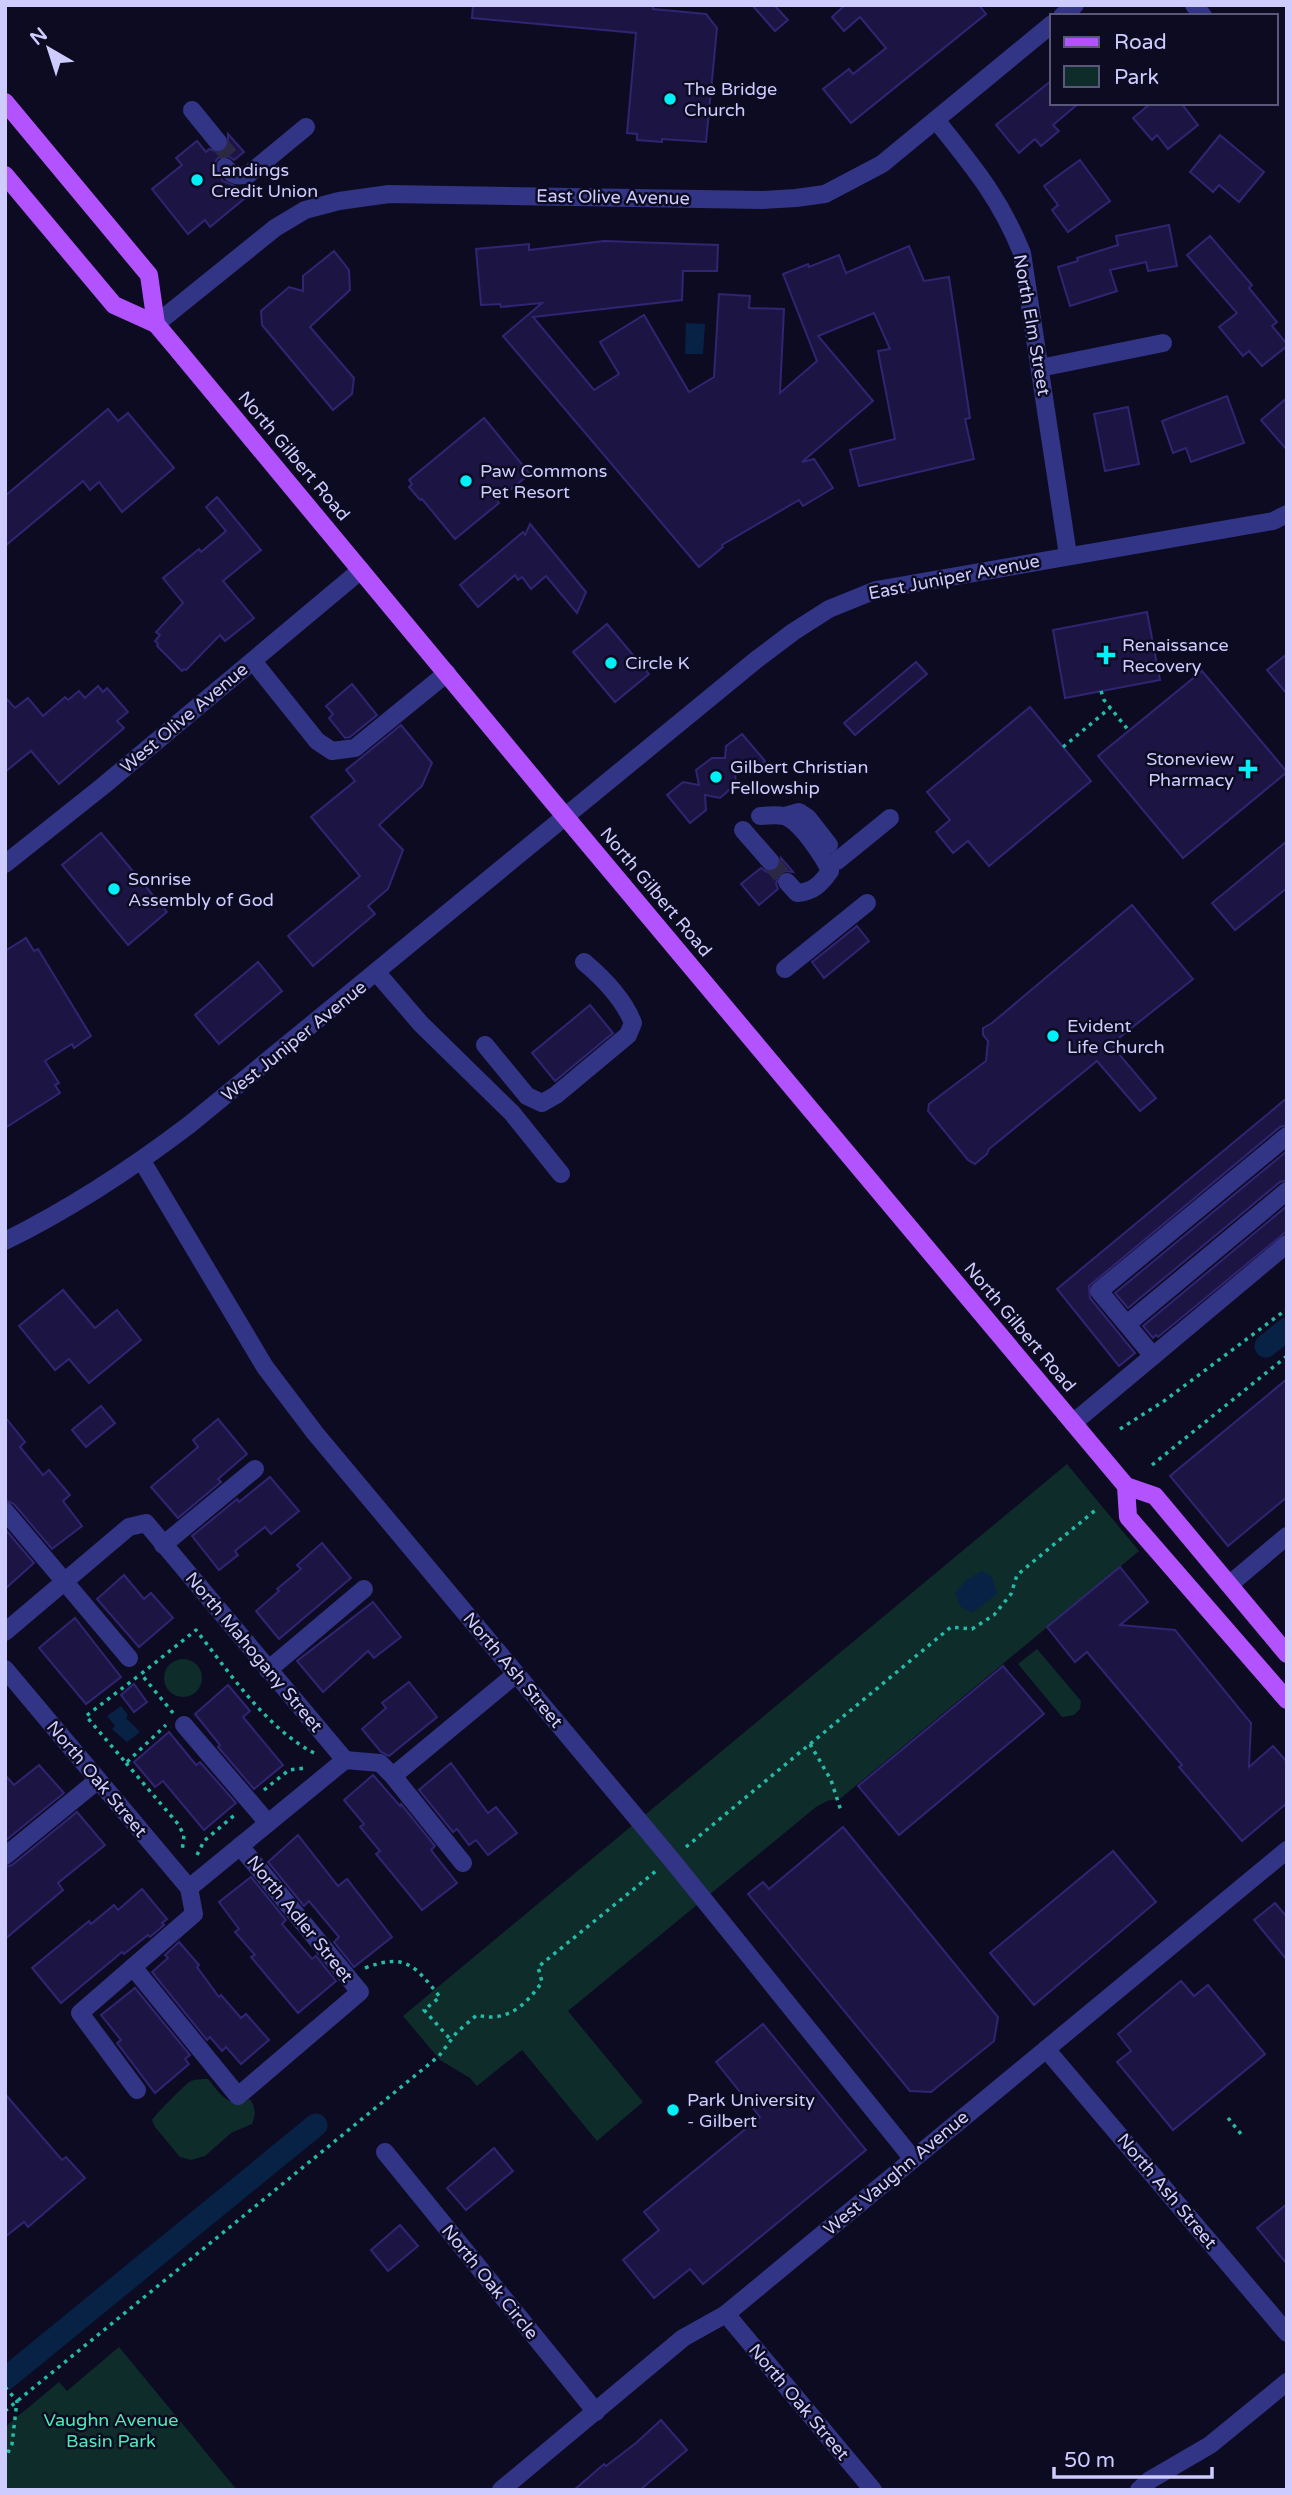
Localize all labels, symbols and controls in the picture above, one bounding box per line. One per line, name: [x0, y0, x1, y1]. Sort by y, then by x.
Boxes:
north arrow: [14, 14, 84, 84]
legend: [1050, 14, 1278, 105]
text: N: [26, 23, 52, 50]
text: Road: [1114, 30, 1167, 55]
text: Park: [1114, 65, 1159, 90]
place label: The Bridge Church: [684, 78, 777, 121]
marker: The Bridge Church: [662, 91, 678, 107]
place label: Landings Credit Union: [211, 159, 318, 202]
marker: Landings Credit Union: [189, 172, 205, 188]
street label: East Olive Avenue: [536, 185, 690, 209]
street label: North Elm Street: [1009, 253, 1055, 398]
street label: North Gilbert Road: [233, 387, 355, 525]
place label: Paw Commons Pet Resort: [480, 460, 607, 503]
marker: Paw Commons Pet Resort: [458, 473, 474, 489]
street label: East Juniper Avenue: [867, 550, 1041, 604]
place label: Renaissance Recovery: [1122, 634, 1229, 677]
marker: Renaissance Recovery: [1096, 645, 1116, 665]
place label: Circle K: [625, 652, 690, 674]
marker: Circle K: [603, 655, 619, 671]
street label: West Olive Avenue: [116, 658, 252, 778]
place label: Stoneview Pharmacy: [1146, 748, 1234, 791]
place label: Gilbert Christian Fellowship: [730, 756, 868, 799]
marker: Stoneview Pharmacy: [1240, 761, 1256, 777]
marker: Gilbert Christian Fellowship: [708, 769, 724, 785]
street label: North Gilbert Road: [595, 823, 717, 961]
place label: Sonrise Assembly of God: [128, 868, 274, 911]
marker: Sonrise Assembly of God: [106, 881, 122, 897]
street label: West Juniper Avenue: [217, 976, 371, 1106]
place label: Evident Life Church: [1067, 1015, 1165, 1058]
marker: Evident Life Church: [1045, 1028, 1061, 1044]
street label: North Gilbert Road: [959, 1258, 1081, 1396]
street label: North Mahogany Street: [181, 1568, 327, 1737]
street label: North Ash Street: [458, 1608, 568, 1732]
street label: North Oak Street: [42, 1716, 152, 1842]
street label: North Adler Street: [242, 1851, 358, 1987]
place label: Park University - Gilbert: [687, 2089, 815, 2132]
marker: Park University - Gilbert: [665, 2102, 681, 2118]
street label: West Vaughn Avenue: [819, 2106, 973, 2240]
street label: North Ash Street: [1112, 2129, 1222, 2253]
street label: North Oak Circle: [437, 2220, 543, 2344]
street label: North Oak Street: [744, 2339, 854, 2465]
park label: Vaughn Avenue Basin Park: [44, 2409, 178, 2452]
scale bar: [1054, 2436, 1212, 2480]
text: 50 m: [1064, 2448, 1115, 2473]

